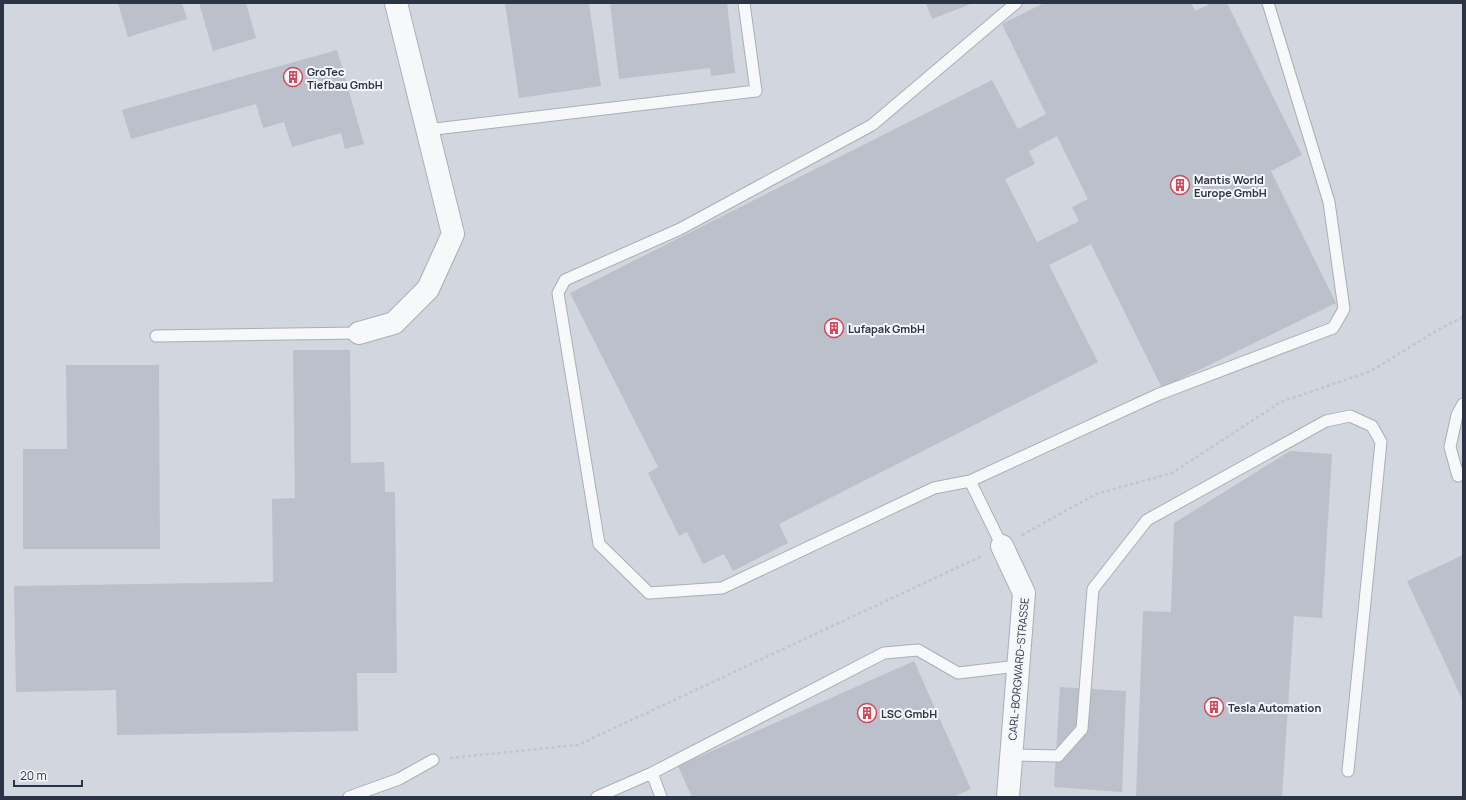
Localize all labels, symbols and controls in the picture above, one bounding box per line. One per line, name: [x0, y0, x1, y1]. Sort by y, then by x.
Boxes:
place label: GroTec Tiefbau GmbH: [307, 64, 383, 92]
building icon: GroTec Tiefbau GmbH: [282, 66, 304, 88]
place label: Mantis World Europe GmbH: [1194, 172, 1267, 200]
building icon: Mantis World Europe GmbH: [1169, 174, 1191, 196]
building icon: Lufapak GmbH: [823, 317, 845, 339]
place label: Lufapak GmbH: [848, 321, 925, 336]
street label: CARL-BORGWARD-STRASSE: [1004, 597, 1032, 741]
building icon: Tesla Automation: [1203, 696, 1225, 718]
place label: Tesla Automation: [1228, 700, 1321, 715]
building icon: LSC GmbH: [856, 702, 878, 724]
place label: LSC GmbH: [881, 706, 937, 721]
scale bar: [14, 762, 82, 788]
text: 20 m: [20, 767, 47, 784]

